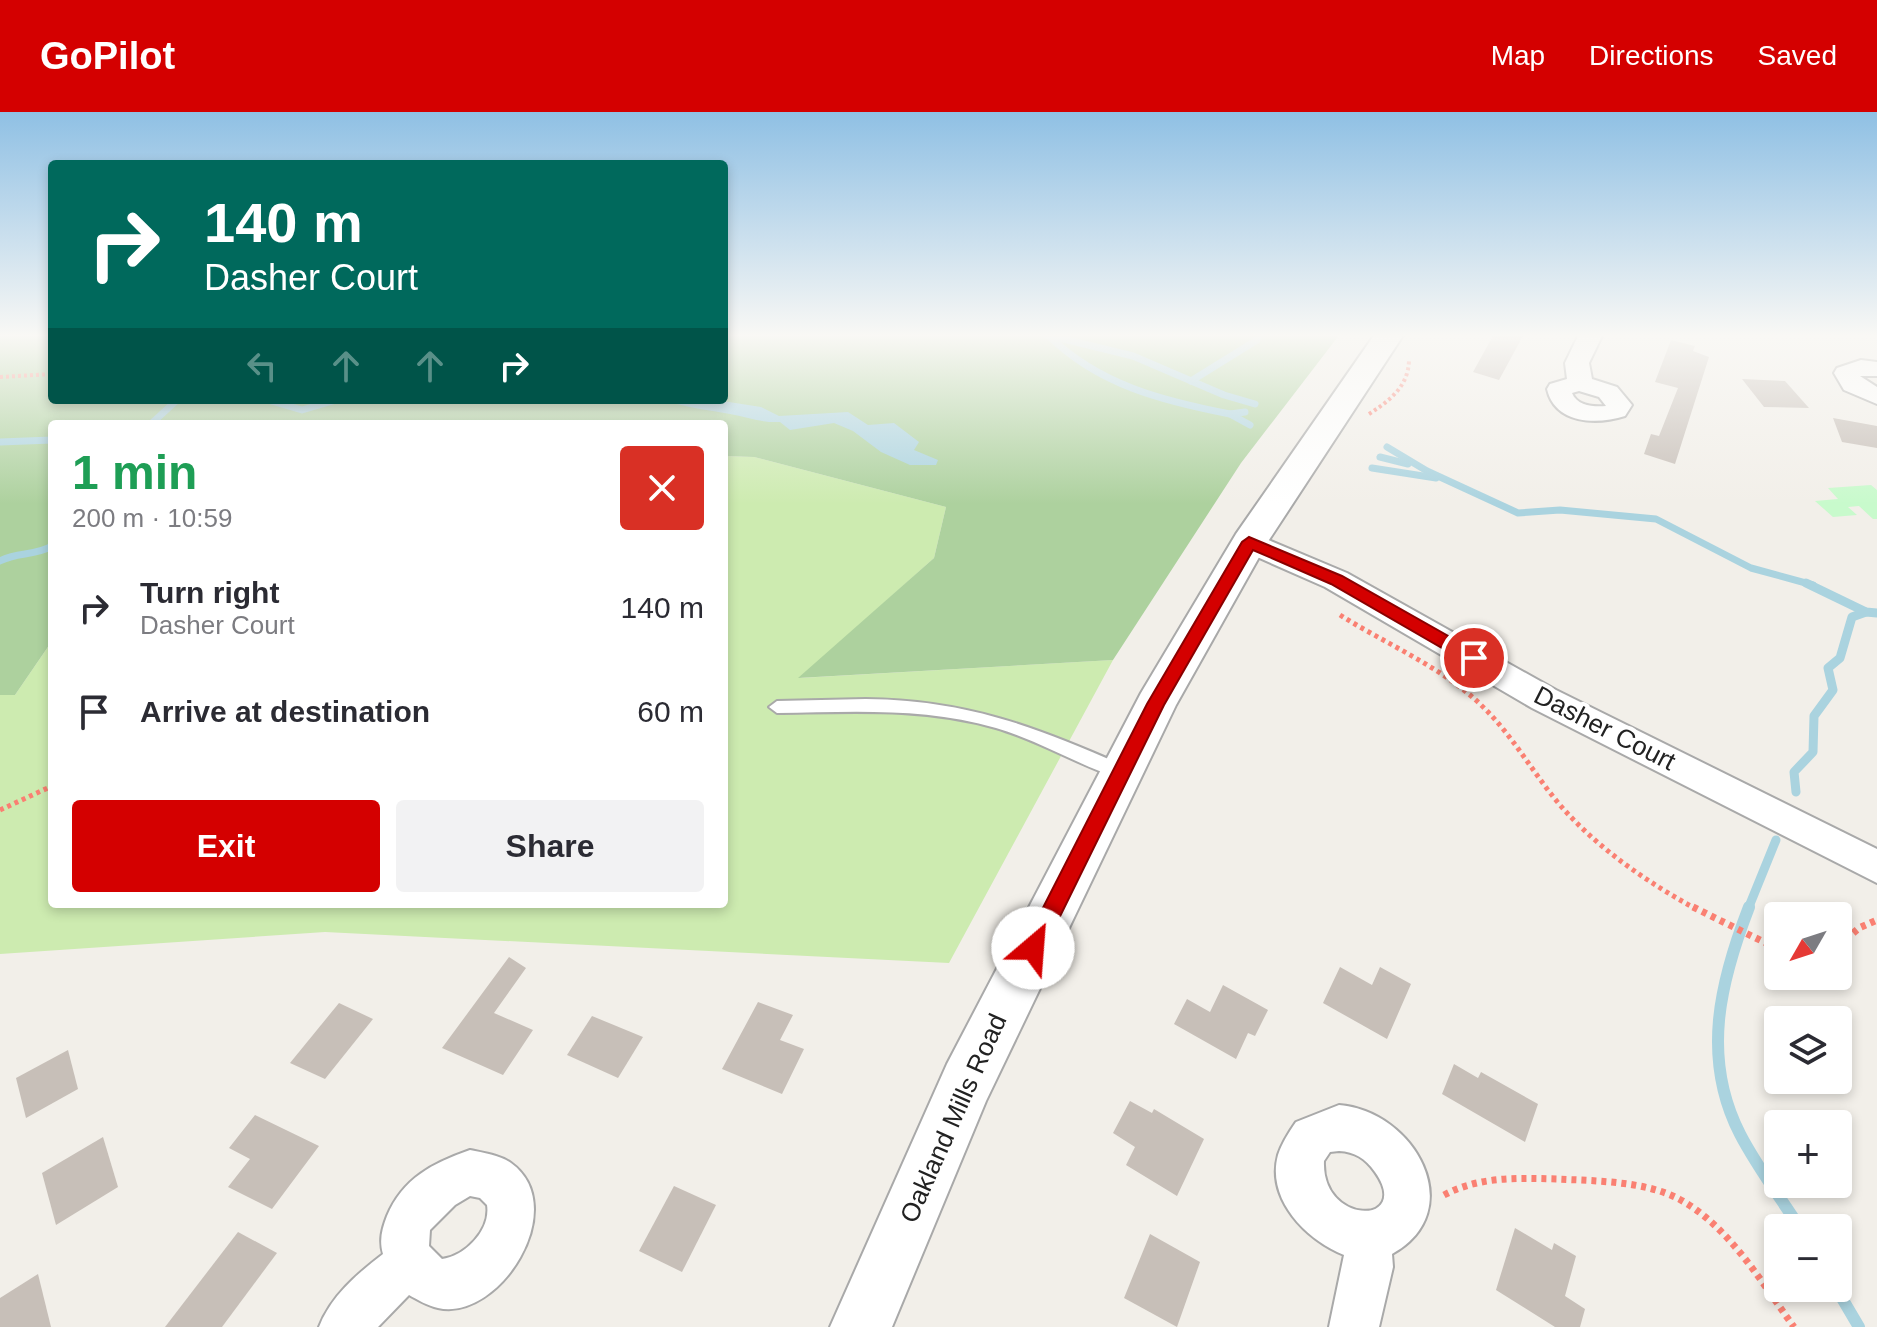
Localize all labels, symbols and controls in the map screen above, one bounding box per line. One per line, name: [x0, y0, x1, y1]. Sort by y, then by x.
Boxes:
text: GoPilot: [40, 35, 175, 77]
text: Map: [1491, 40, 1545, 71]
text: Directions: [1589, 40, 1714, 71]
text: Saved: [1758, 40, 1837, 71]
text: 140 m: [204, 191, 363, 254]
icon: right: [72, 192, 176, 296]
text: Dasher Court: [204, 257, 418, 298]
icon: left: [240, 344, 284, 388]
icon: ahead: [324, 344, 368, 388]
icon: ahead: [408, 344, 452, 388]
icon: right: [492, 344, 536, 388]
text: 1 min: [72, 446, 197, 499]
button: close: [620, 446, 704, 530]
text: 200 m · 10:59: [72, 503, 232, 533]
text: Turn right: [140, 576, 279, 609]
icon: right: [72, 586, 116, 630]
text: 140 m: [621, 591, 704, 624]
text: Dasher Court: [140, 610, 295, 640]
pin: [1440, 624, 1508, 692]
icon: arrive: [1452, 636, 1496, 680]
street label: Dasher Court: [1529, 680, 1681, 777]
icon: arrive: [72, 690, 116, 734]
text: Arrive at destination: [140, 695, 430, 728]
text: 60 m: [637, 695, 704, 728]
button: Exit: [72, 800, 380, 892]
button: Share: [396, 800, 704, 892]
north arrow: [1764, 902, 1852, 990]
map controls: [1764, 902, 1852, 1302]
position arrow: [991, 906, 1075, 990]
button: layers: [1764, 1006, 1852, 1094]
street label: Oakland Mills Road: [893, 1009, 1013, 1227]
button: +: [1764, 1110, 1852, 1198]
button: −: [1764, 1214, 1852, 1302]

